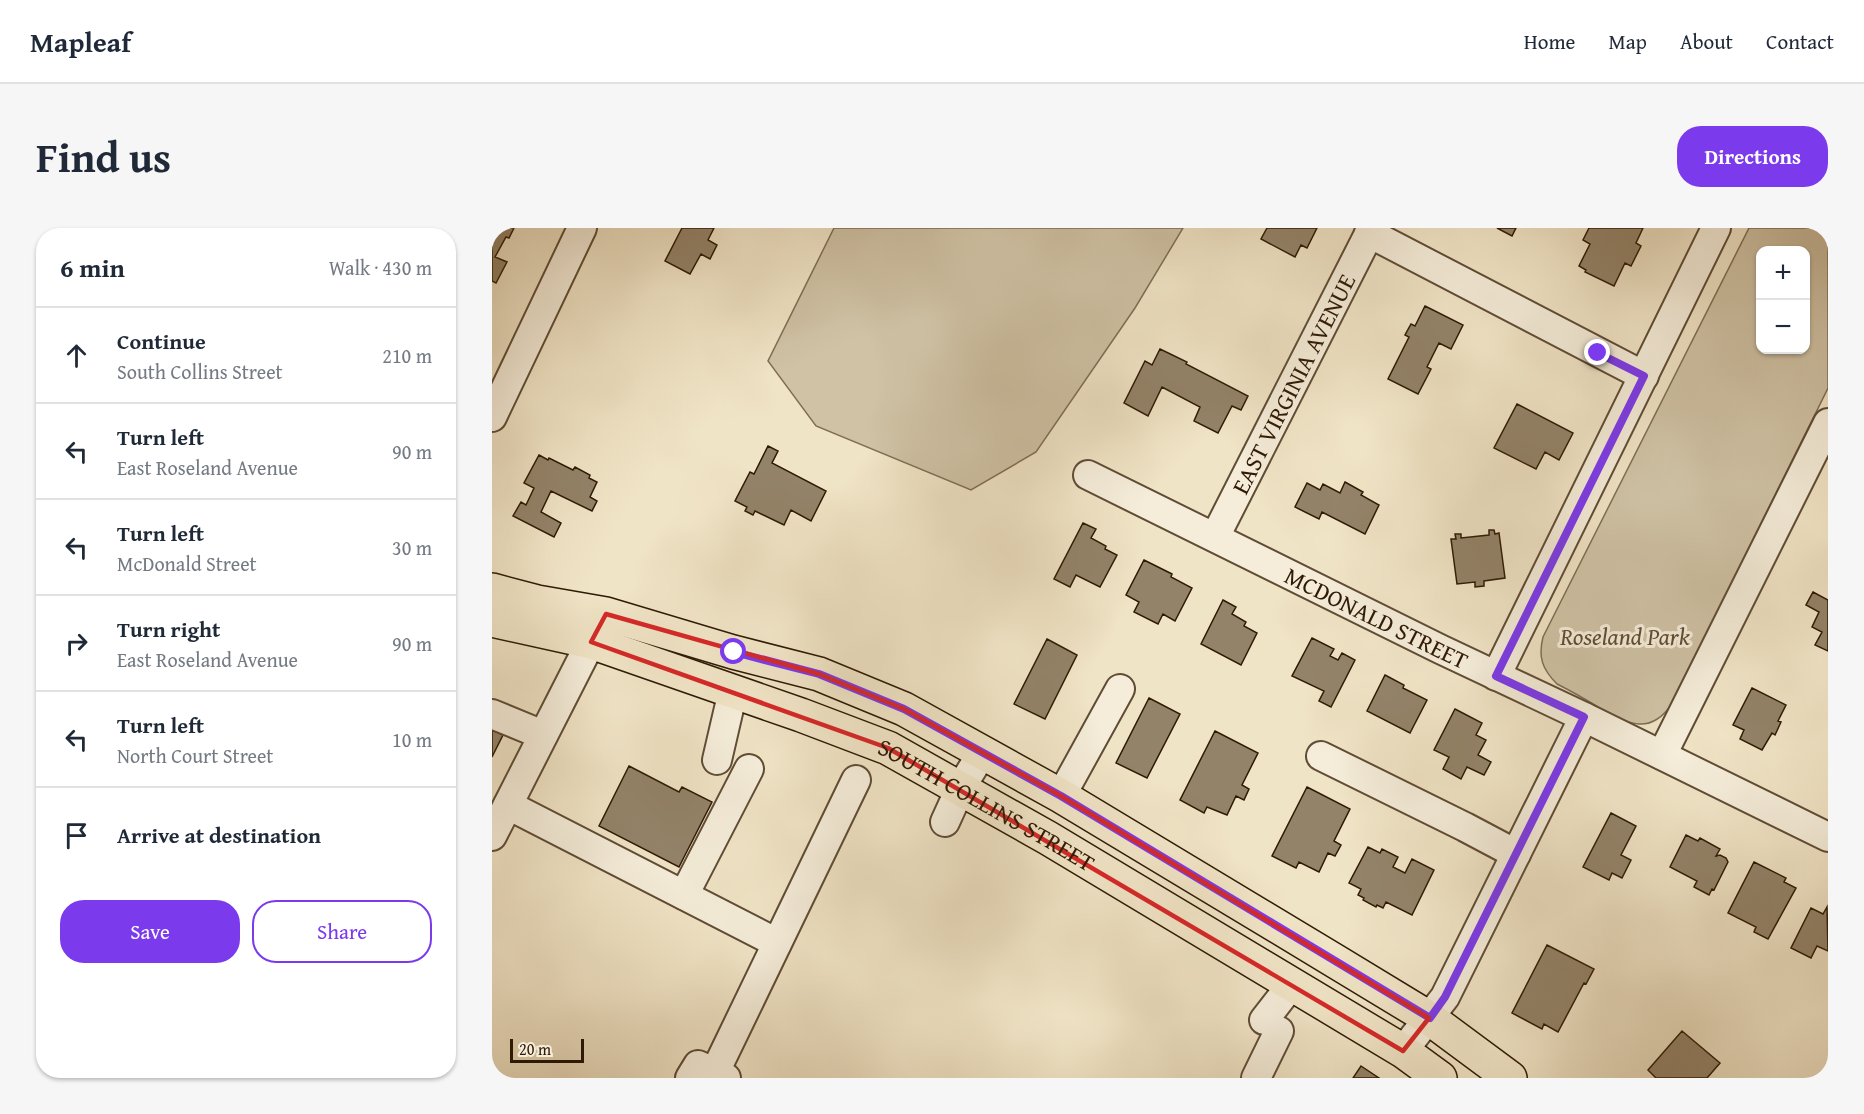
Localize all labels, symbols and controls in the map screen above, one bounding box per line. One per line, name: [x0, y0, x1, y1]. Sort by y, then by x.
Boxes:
text: Mapleaf: [30, 21, 131, 62]
text: Home: [1524, 26, 1575, 57]
text: Map: [1608, 26, 1647, 57]
text: About: [1680, 26, 1733, 57]
text: Contact: [1766, 26, 1834, 57]
text: Find us: [36, 126, 171, 187]
button: Directions: [1677, 126, 1828, 187]
map controls: [1756, 246, 1810, 354]
button: +: [1756, 246, 1810, 300]
text: 6 min: [60, 248, 125, 287]
text: Walk · 430 m: [329, 253, 432, 282]
street label: EAST VIRGINIA AVENUE: [1222, 267, 1364, 500]
button: −: [1756, 300, 1810, 354]
text: Continue: [117, 325, 206, 357]
icon: ahead: [60, 339, 93, 372]
route end: [1584, 339, 1610, 365]
text: 210 m: [382, 341, 432, 370]
text: South Collins Street: [117, 357, 283, 386]
text: Turn left: [117, 421, 204, 453]
icon: left: [60, 435, 93, 468]
text: 90 m: [392, 437, 432, 466]
text: East Roseland Avenue: [117, 453, 298, 482]
text: Turn left: [117, 517, 204, 549]
icon: left: [60, 531, 93, 564]
text: 30 m: [392, 533, 432, 562]
text: McDonald Street: [117, 549, 257, 578]
street label: MCDONALD STREET: [1279, 558, 1474, 677]
text: Turn right: [117, 613, 220, 645]
park label: Roseland Park: [1559, 619, 1690, 654]
icon: right: [60, 627, 93, 660]
text: 90 m: [392, 629, 432, 658]
route start: [720, 638, 746, 664]
text: East Roseland Avenue: [117, 645, 298, 674]
text: Turn left: [117, 709, 204, 741]
icon: left: [60, 723, 93, 756]
text: 10 m: [392, 725, 432, 754]
street label: SOUTH COLLINS STREET: [873, 728, 1102, 880]
text: North Court Street: [117, 741, 273, 770]
icon: arrive: [60, 819, 93, 852]
text: Arrive at destination: [117, 819, 321, 851]
button: Save: [60, 900, 240, 963]
button: Share: [252, 900, 432, 963]
scale bar: [510, 1036, 584, 1064]
text: 20 m: [519, 1037, 551, 1061]

